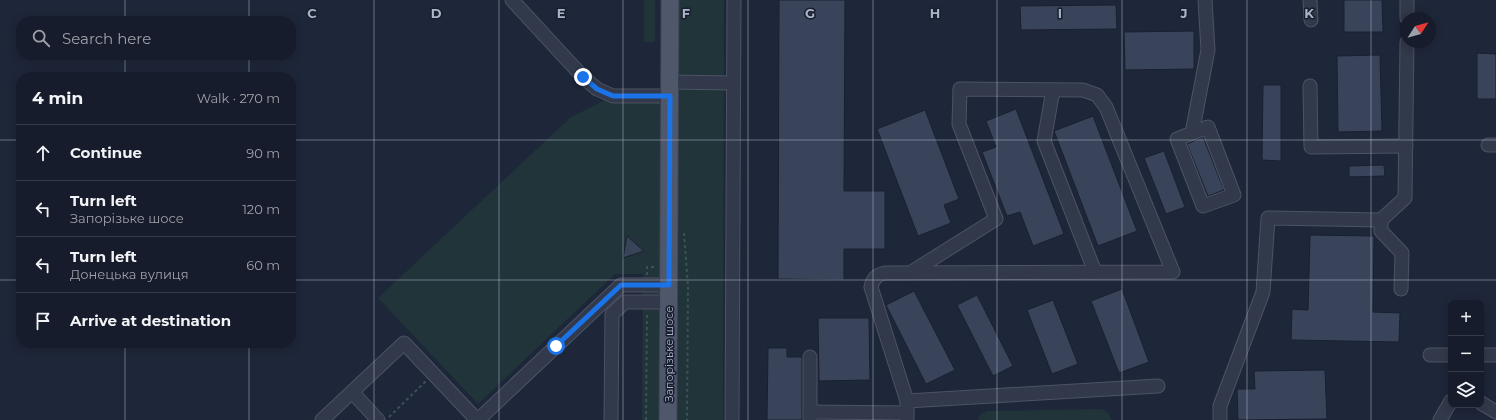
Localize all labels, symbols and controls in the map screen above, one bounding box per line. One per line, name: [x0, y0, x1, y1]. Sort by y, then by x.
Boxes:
text: C: [307, 5, 317, 21]
text: D: [431, 5, 442, 21]
text: E: [557, 5, 566, 21]
text: F: [682, 5, 690, 21]
text: G: [805, 5, 815, 21]
text: H: [930, 5, 940, 21]
text: I: [1058, 5, 1062, 21]
text: J: [1179, 5, 1188, 21]
text: K: [1304, 5, 1314, 21]
north arrow: [1400, 12, 1436, 48]
search box: [16, 16, 296, 60]
icon: search: [30, 27, 52, 49]
text: Search here: [62, 29, 151, 48]
route end: [574, 68, 592, 86]
text: 4 min: [32, 88, 83, 108]
text: Walk · 270 m: [197, 90, 280, 106]
icon: ahead: [32, 142, 54, 164]
text: Continue: [70, 143, 142, 162]
text: 90 m: [246, 145, 280, 161]
text: Turn left: [70, 191, 137, 210]
icon: left: [32, 198, 54, 220]
text: 120 m: [242, 201, 280, 217]
text: Запорізьке шосе: [70, 210, 184, 226]
text: Turn left: [70, 247, 137, 266]
icon: left: [32, 254, 54, 276]
text: 60 m: [246, 257, 280, 273]
text: Донецька вулиця: [70, 266, 189, 282]
map controls: [1448, 300, 1484, 408]
button: +: [1448, 300, 1484, 336]
street label: Запорізьке шосе: [662, 306, 676, 402]
icon: arrive: [32, 310, 54, 332]
text: Arrive at destination: [70, 311, 231, 330]
button: −: [1448, 336, 1484, 372]
route start: [547, 337, 565, 355]
button: layers: [1448, 372, 1484, 408]

